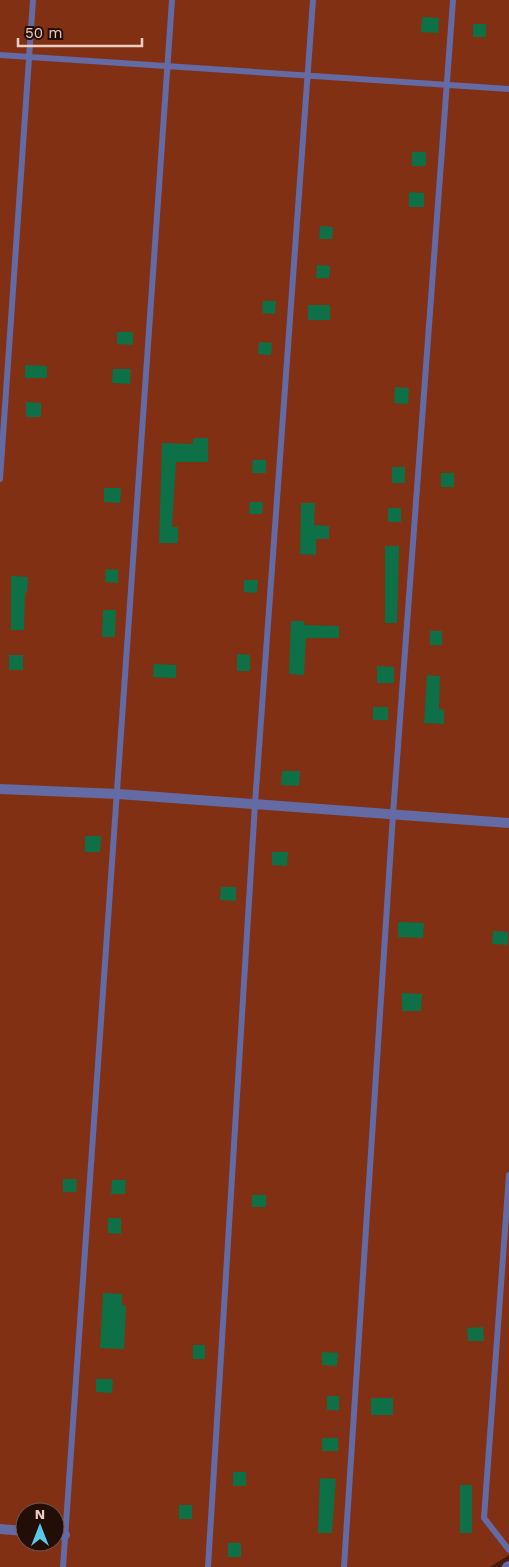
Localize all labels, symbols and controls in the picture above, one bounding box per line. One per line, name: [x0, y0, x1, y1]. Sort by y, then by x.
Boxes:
scale bar: [18, 15, 141, 47]
text: 50 m: [25, 24, 62, 42]
north arrow: [15, 1502, 65, 1552]
text: N: [35, 1506, 45, 1522]

